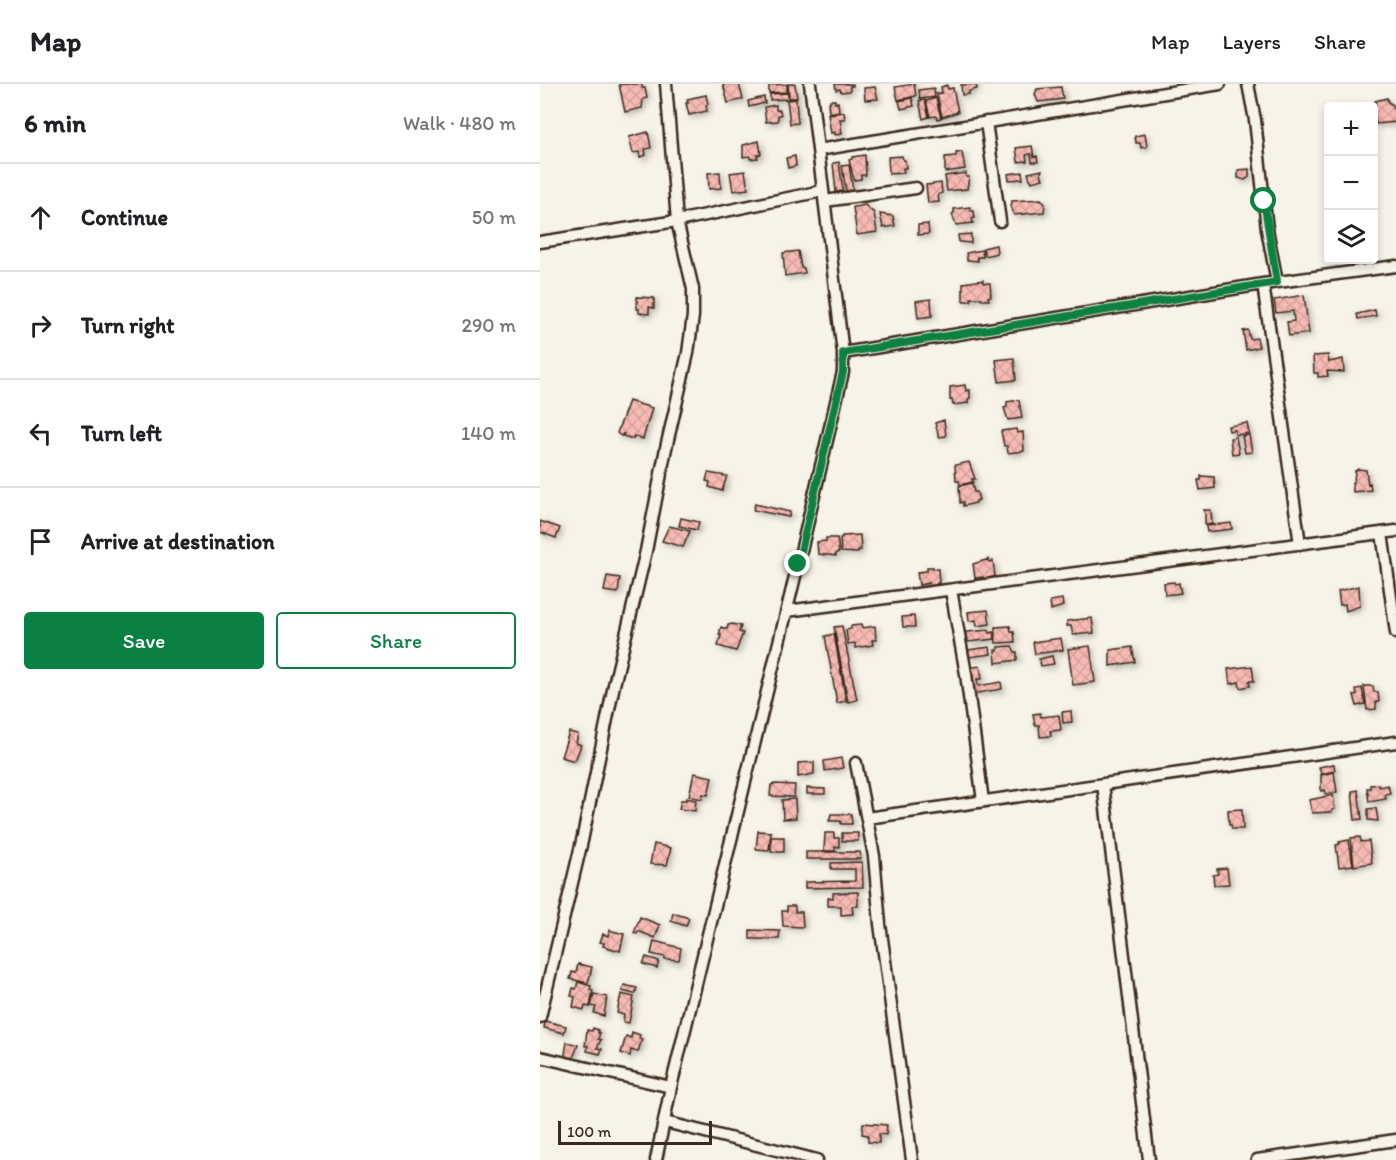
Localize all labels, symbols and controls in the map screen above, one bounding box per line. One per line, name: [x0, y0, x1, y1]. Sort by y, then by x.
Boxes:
text: Map: [30, 24, 81, 58]
text: Map: [1151, 29, 1190, 54]
text: Layers: [1223, 29, 1281, 54]
text: Share: [1314, 29, 1366, 54]
map controls: [1324, 102, 1378, 264]
button: +: [1324, 102, 1378, 156]
text: 6 min: [24, 107, 86, 139]
text: Walk · 480 m: [403, 111, 516, 135]
button: −: [1324, 156, 1378, 210]
route start: [1250, 187, 1276, 213]
icon: ahead: [24, 201, 57, 234]
text: Continue: [81, 204, 168, 231]
text: 50 m: [472, 205, 516, 229]
button: layers: [1324, 210, 1378, 264]
icon: right: [24, 309, 57, 342]
text: Turn right: [81, 312, 175, 339]
text: 290 m: [461, 313, 516, 337]
icon: left: [24, 417, 57, 450]
text: Turn left: [81, 420, 162, 447]
text: 140 m: [461, 421, 516, 445]
icon: arrive: [24, 525, 57, 558]
text: Arrive at destination: [81, 528, 275, 555]
route end: [784, 550, 810, 576]
button: Save: [24, 612, 264, 669]
button: Share: [276, 612, 516, 669]
scale bar: [558, 1118, 712, 1146]
text: 100 m: [567, 1122, 611, 1141]

